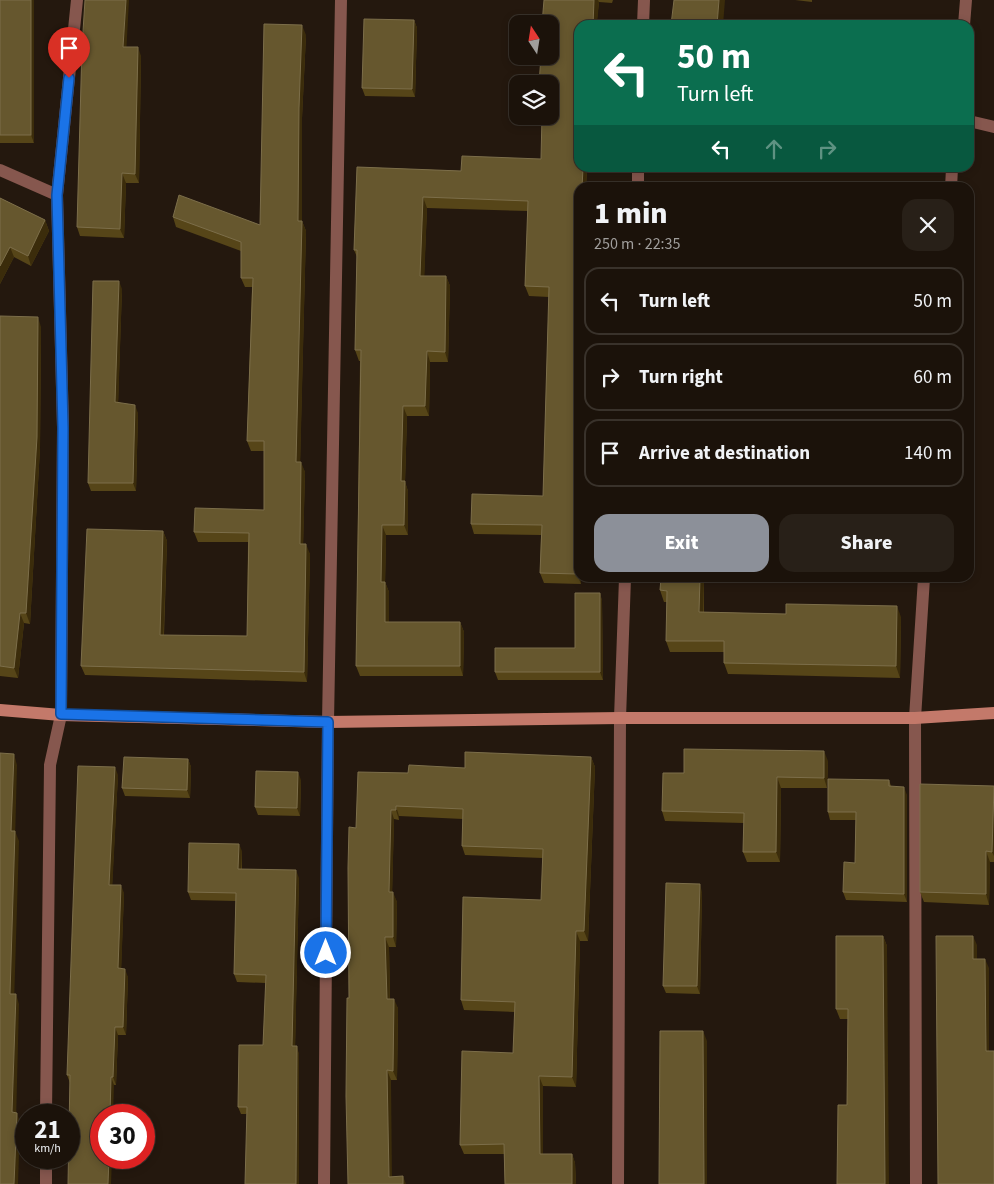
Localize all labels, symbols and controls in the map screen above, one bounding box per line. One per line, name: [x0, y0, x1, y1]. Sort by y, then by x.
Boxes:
north arrow: [509, 15, 559, 65]
map controls: [509, 15, 559, 125]
pin: [48, 27, 90, 78]
text: 50 m: [677, 32, 751, 82]
icon: arrive: [55, 34, 83, 62]
icon: left: [594, 40, 659, 105]
button: layers: [509, 75, 559, 125]
text: Turn left: [677, 78, 753, 110]
icon: left: [707, 135, 735, 163]
icon: ahead: [760, 135, 788, 163]
icon: right: [813, 135, 841, 163]
text: 1 min: [594, 192, 668, 235]
button: close: [902, 199, 954, 251]
text: 250 m · 22:35: [594, 233, 681, 255]
icon: left: [596, 287, 624, 315]
text: Turn left: [639, 288, 710, 315]
text: 50 m: [914, 288, 952, 315]
icon: right: [596, 363, 624, 391]
text: Turn right: [639, 364, 723, 391]
text: 60 m: [914, 364, 952, 391]
icon: arrive: [596, 439, 624, 467]
text: Arrive at destination: [639, 440, 810, 467]
text: 140 m: [904, 440, 952, 467]
button: Exit: [594, 514, 769, 572]
button: Share: [779, 514, 954, 572]
position arrow: [299, 926, 351, 978]
speed limit sign: 30: [90, 1104, 155, 1169]
text: 21: [34, 1112, 61, 1148]
text: km/h: [34, 1140, 61, 1157]

